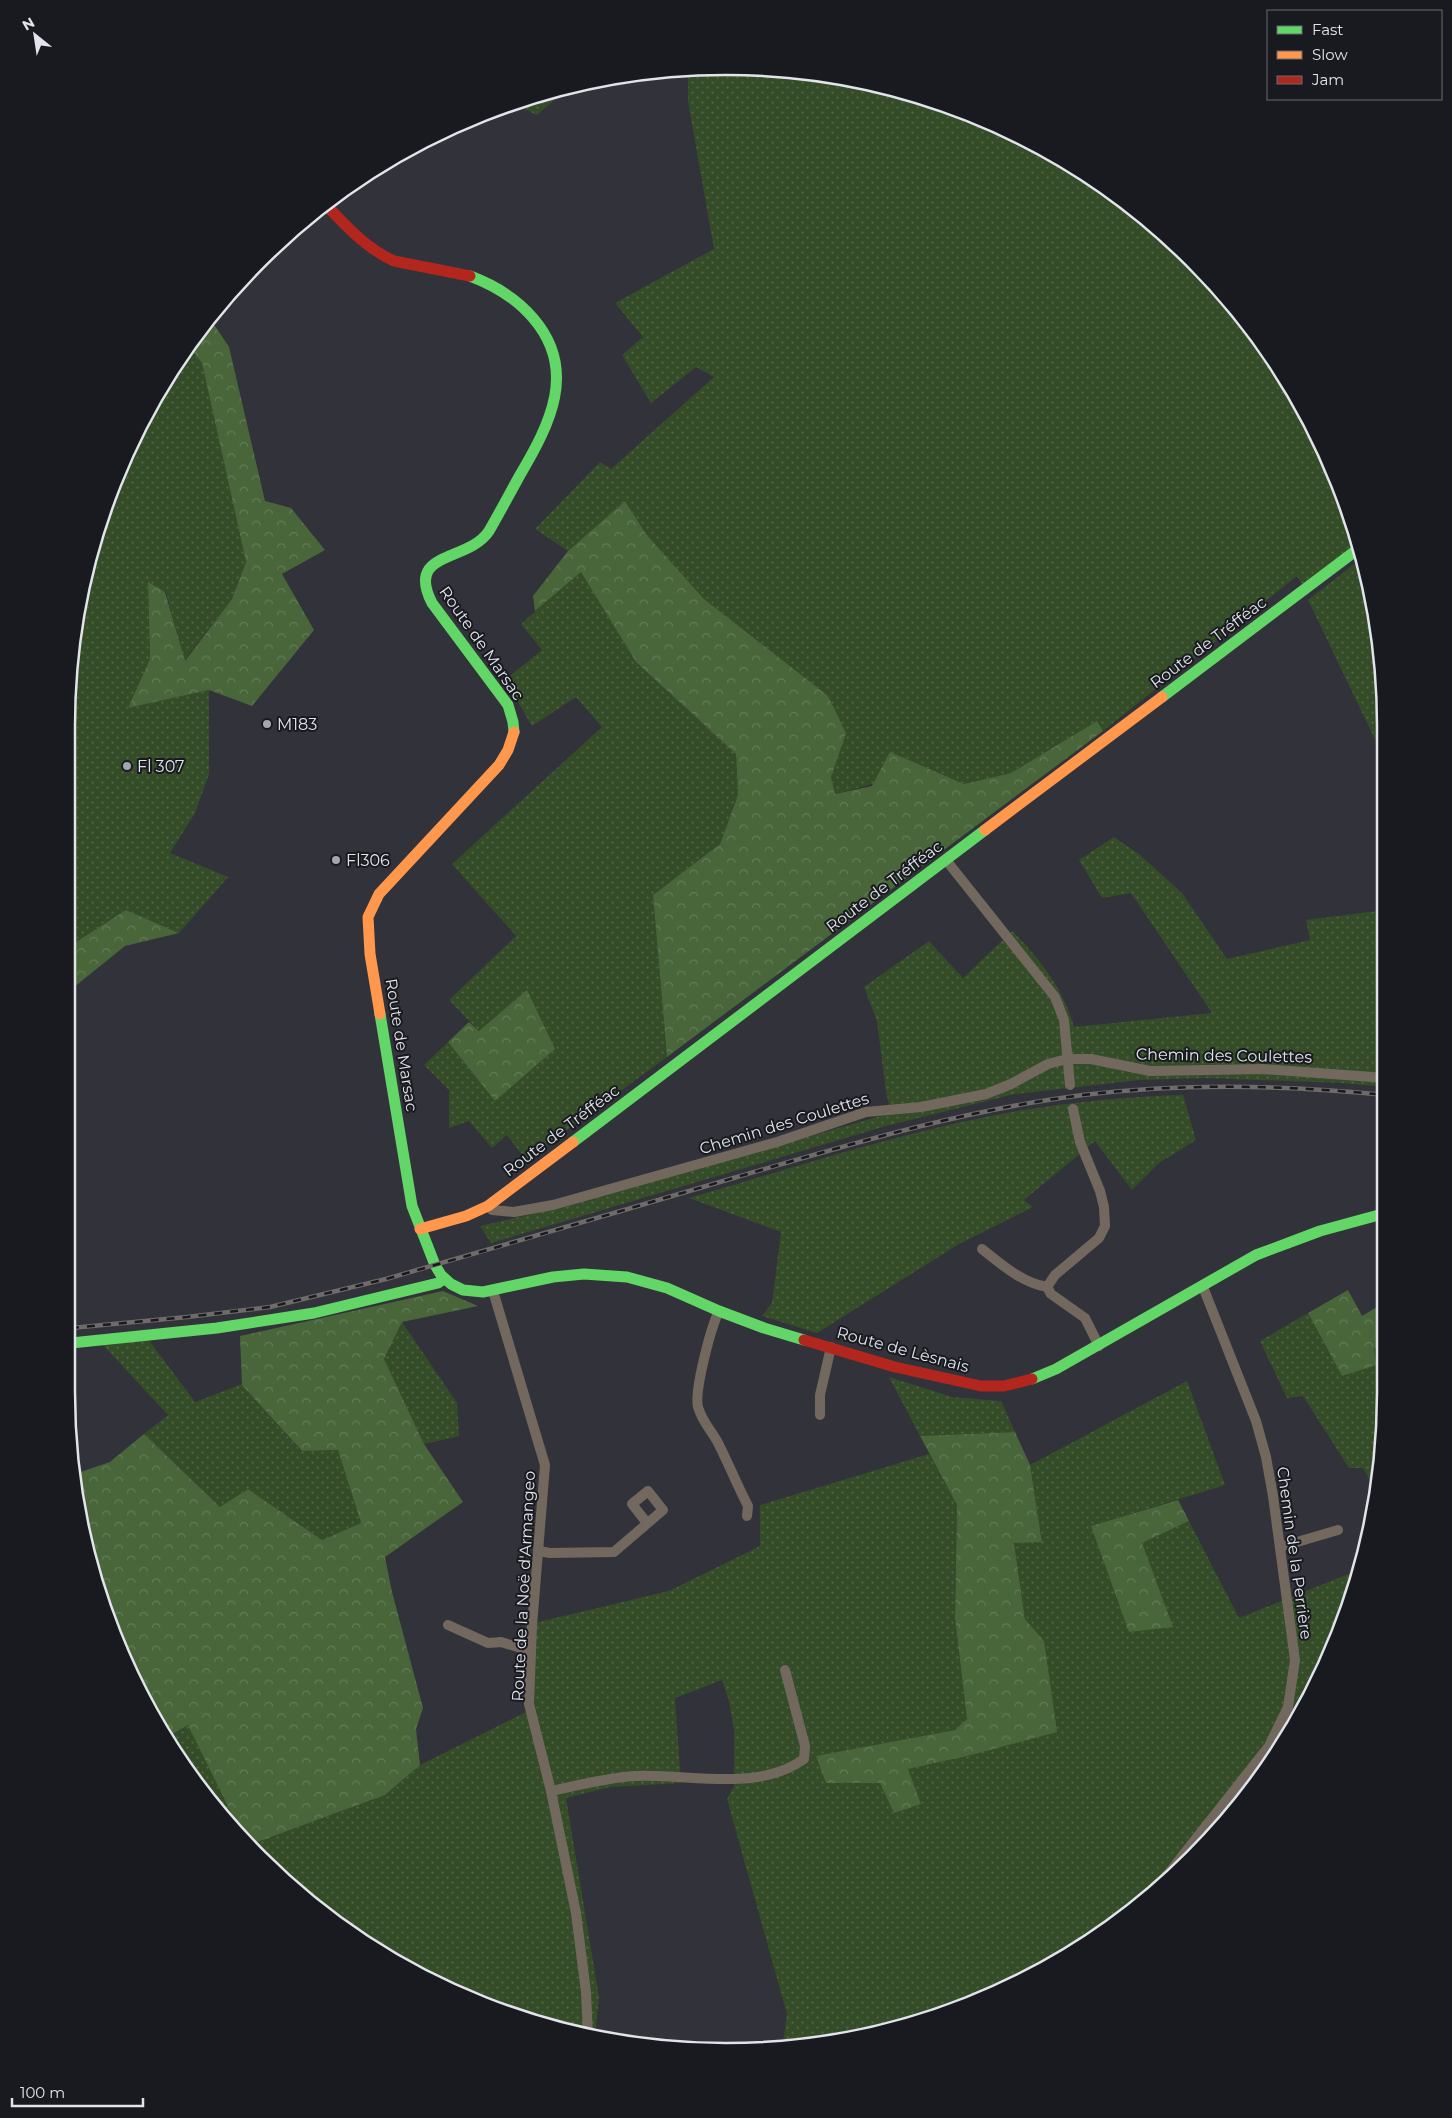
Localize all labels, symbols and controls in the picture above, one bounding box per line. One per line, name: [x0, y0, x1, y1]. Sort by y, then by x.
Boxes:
north arrow: [10, 10, 60, 60]
legend: [1267, 10, 1442, 100]
text: N: [19, 13, 38, 34]
text: Fast: [1312, 20, 1343, 39]
text: Slow: [1312, 45, 1348, 64]
text: Jam: [1311, 70, 1344, 89]
street label: Route de Marsac: [435, 583, 528, 704]
street label: Route de Tréfféac: [1146, 593, 1270, 692]
place label: M183: [277, 715, 317, 734]
marker: M183: [261, 718, 273, 730]
place label: Fl 307: [137, 757, 185, 776]
marker: Fl 307: [121, 760, 133, 772]
street label: Route de Tréfféac: [822, 837, 946, 936]
place label: Fl306: [346, 851, 390, 870]
marker: Fl306: [330, 854, 342, 866]
street label: Route de Marsac: [382, 977, 421, 1113]
street label: Chemin des Coulettes: [1136, 1044, 1312, 1067]
street label: Route de Tréfféac: [499, 1081, 623, 1180]
street label: Chemin des Coulettes: [697, 1089, 871, 1158]
street label: Route de Lèsnais: [835, 1323, 971, 1376]
street label: Chemin de la Perrière: [1273, 1466, 1316, 1641]
street label: Route de la Noë d'Armangeo: [508, 1470, 539, 1702]
scale bar: [12, 2076, 144, 2108]
text: 100 m: [20, 2083, 65, 2102]

